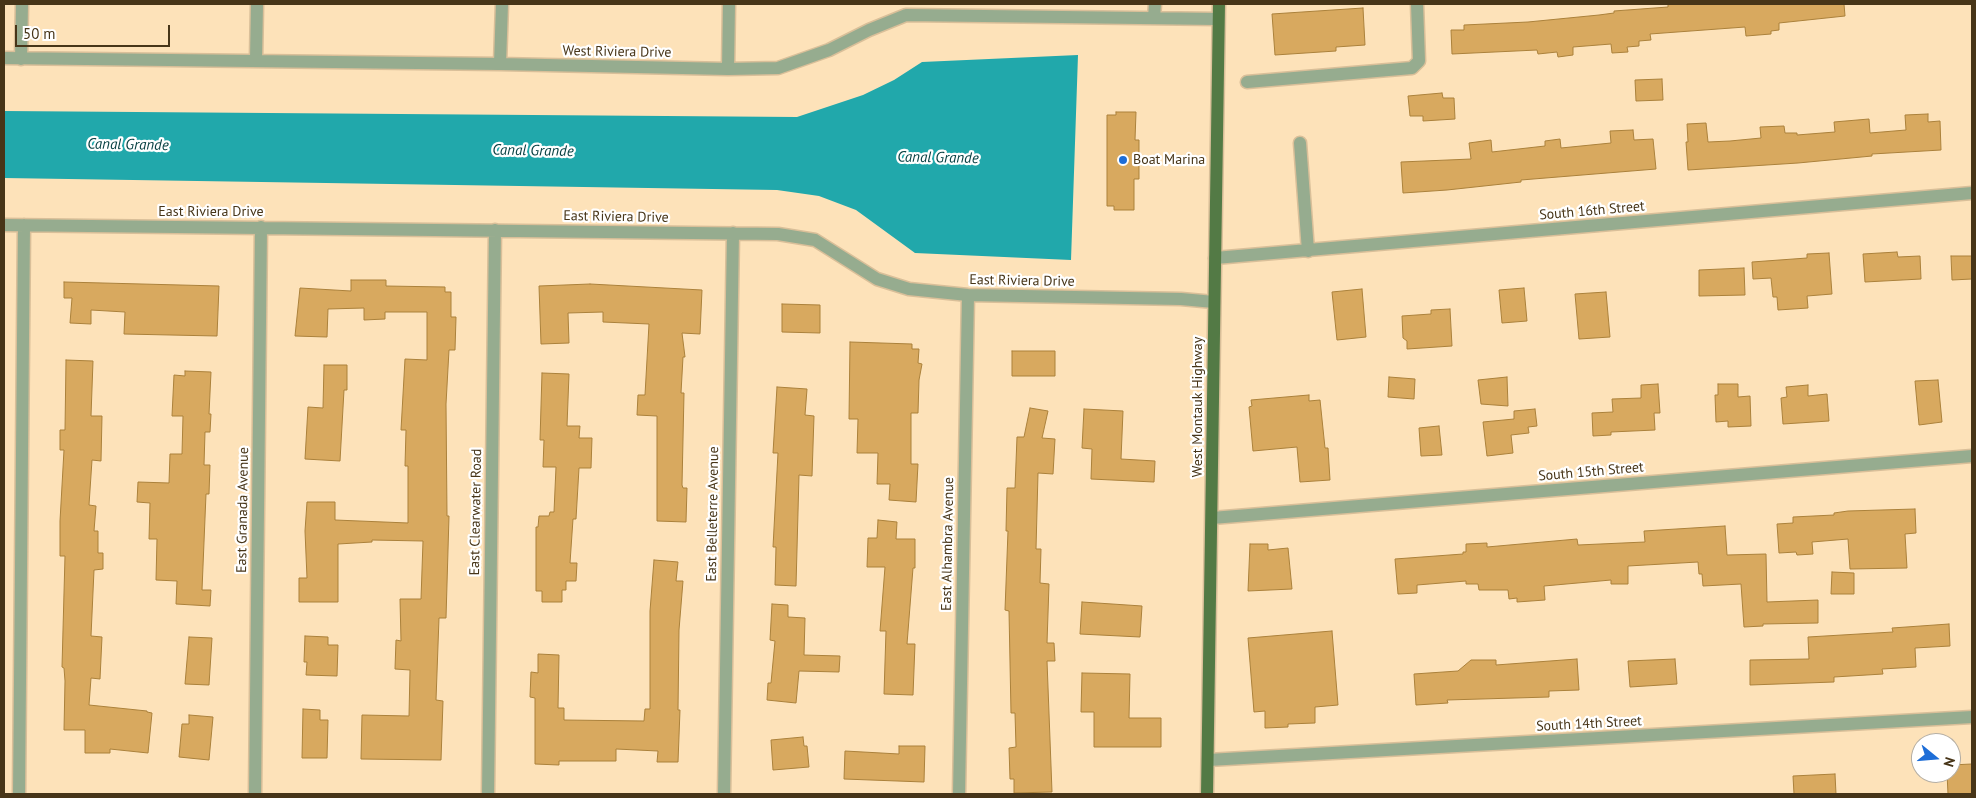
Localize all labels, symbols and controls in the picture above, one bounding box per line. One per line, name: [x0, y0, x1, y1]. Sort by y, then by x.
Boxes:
scale bar: [18, 15, 172, 47]
text: 50 m: [23, 24, 56, 43]
street label: West Riviera Drive: [562, 43, 672, 61]
water label: Canal Grande: [87, 135, 169, 155]
water label: Canal Grande: [492, 141, 574, 161]
water label: Canal Grande: [897, 148, 979, 168]
place label: Boat Marina: [1133, 152, 1205, 168]
marker: Boat Marina: [1117, 154, 1129, 166]
street label: South 16th Street: [1539, 198, 1645, 224]
street label: East Riviera Drive: [158, 204, 264, 220]
street label: East Riviera Drive: [563, 208, 669, 226]
street label: East Riviera Drive: [969, 272, 1075, 290]
street label: West Montauk Highway: [1190, 337, 1206, 477]
street label: East Belleterre Avenue: [703, 446, 723, 582]
street label: East Granada Avenue: [234, 447, 252, 573]
street label: East Clearwater Road: [466, 448, 486, 576]
street label: South 15th Street: [1538, 459, 1644, 485]
street label: East Alhambra Avenue: [938, 477, 958, 611]
street label: South 14th Street: [1536, 713, 1642, 735]
north arrow: [1911, 733, 1961, 783]
text: N: [1939, 755, 1959, 769]

